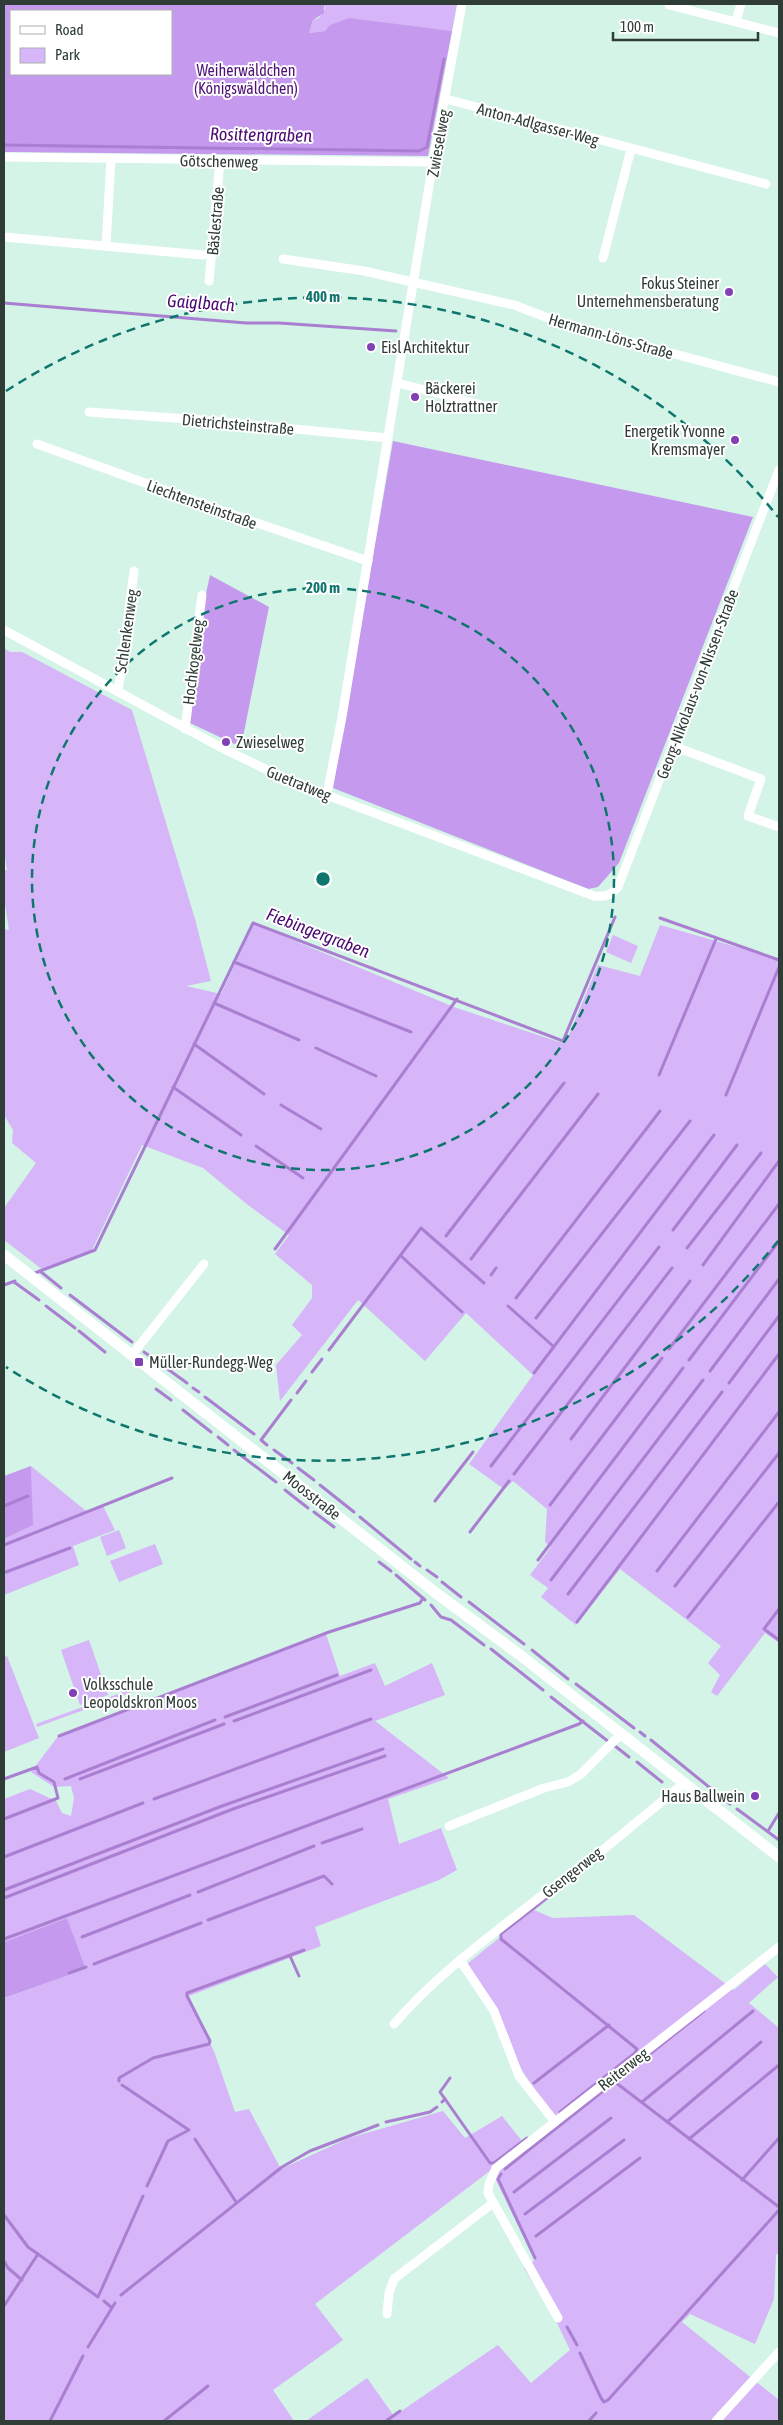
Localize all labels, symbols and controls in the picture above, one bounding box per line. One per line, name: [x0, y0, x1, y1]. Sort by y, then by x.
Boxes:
legend: [10, 10, 172, 75]
scale bar: [613, 10, 758, 42]
text: 100 m: [620, 18, 654, 35]
text: Road: [55, 21, 84, 38]
text: Park: [55, 46, 80, 63]
park label: Weiherwäldchen (Königswäldchen): [194, 61, 298, 98]
street label: Anton-Adlgasser-Weg: [475, 99, 601, 150]
street label: Zwieselweg: [423, 108, 454, 178]
water label: Rosittengraben: [210, 123, 312, 146]
street label: Götschenweg: [180, 151, 259, 172]
street label: Bäslestraße: [203, 186, 227, 256]
place label: Fokus Steiner Unternehmensberatung: [577, 274, 719, 311]
marker: Fokus Steiner Unternehmensberatung: [723, 286, 735, 298]
text: 400 m: [305, 288, 340, 305]
water label: Gaiglbach: [167, 290, 236, 315]
street label: Hermann-Löns-Straße: [547, 310, 675, 362]
place label: Eisl Architektur: [381, 338, 470, 356]
marker: Eisl Architektur: [365, 341, 377, 353]
place label: Bäckerei Holztrattner: [425, 379, 498, 415]
marker: Bäckerei Holztrattner: [409, 391, 421, 403]
street label: Dietrichsteinstraße: [181, 410, 295, 438]
place label: Energetik Yvonne Kremsmayer: [624, 422, 725, 459]
marker: Energetik Yvonne Kremsmayer: [729, 434, 741, 446]
street label: Liechtensteinstraße: [144, 476, 260, 532]
text: 200 m: [306, 579, 340, 596]
street label: Georg-Nikolaus-von-Nissen-Straße: [652, 587, 743, 782]
street label: Schlenkenweg: [111, 588, 142, 674]
street label: Hochkogelweg: [179, 618, 208, 706]
place label: Zwieselweg: [236, 733, 304, 752]
marker: Zwieselweg: [220, 736, 232, 748]
street label: Guetratweg: [264, 762, 334, 805]
centre of rings: [314, 870, 332, 888]
water label: Fiebingergraben: [263, 903, 373, 962]
place label: Müller-Rundegg-Weg: [149, 1353, 273, 1372]
marker: Müller-Rundegg-Weg: [133, 1356, 145, 1368]
street label: Moosstraße: [280, 1467, 344, 1523]
place label: Volksschule Leopoldskron Moos: [83, 1675, 197, 1712]
marker: Volksschule Leopoldskron Moos: [67, 1687, 79, 1699]
place label: Haus Ballwein: [661, 1787, 745, 1805]
marker: Haus Ballwein: [749, 1790, 761, 1802]
street label: Gsengerweg: [538, 1843, 606, 1902]
street label: Reiterweg: [594, 2044, 652, 2095]

